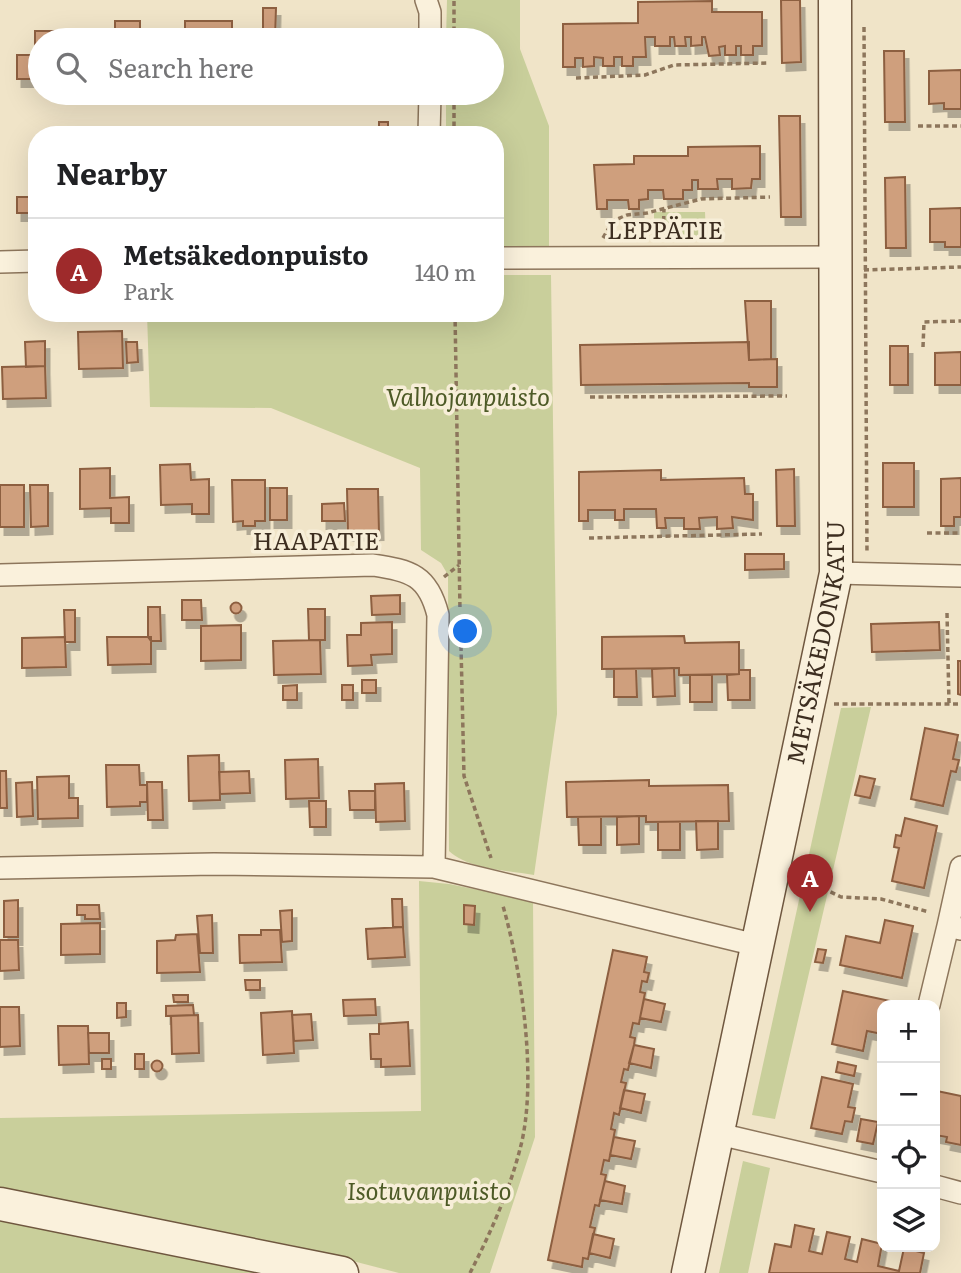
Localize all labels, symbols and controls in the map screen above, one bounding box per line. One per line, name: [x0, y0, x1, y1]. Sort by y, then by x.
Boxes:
search box: [28, 28, 504, 105]
text: Search here: [108, 47, 254, 86]
icon: search: [52, 48, 90, 86]
text: Nearby: [56, 150, 167, 194]
street label: LEPPÄTIE: [607, 211, 723, 246]
text: Metsäkedonpuisto: [123, 234, 369, 273]
text: A: [70, 254, 88, 288]
text: 140 m: [415, 254, 476, 288]
text: Park: [123, 273, 173, 307]
park label: Valhojanpuisto: [386, 378, 550, 413]
street label: METSÄKEDONKATU: [776, 520, 851, 767]
street label: HAAPATIE: [253, 522, 379, 557]
your location: [448, 614, 482, 648]
pin: A: [787, 854, 833, 912]
map controls: [877, 1000, 940, 1252]
button: +: [877, 1000, 940, 1063]
button: −: [877, 1063, 940, 1126]
button: locate: [877, 1126, 940, 1189]
park label: Isotuvanpuisto: [347, 1172, 511, 1207]
button: layers: [877, 1189, 940, 1252]

